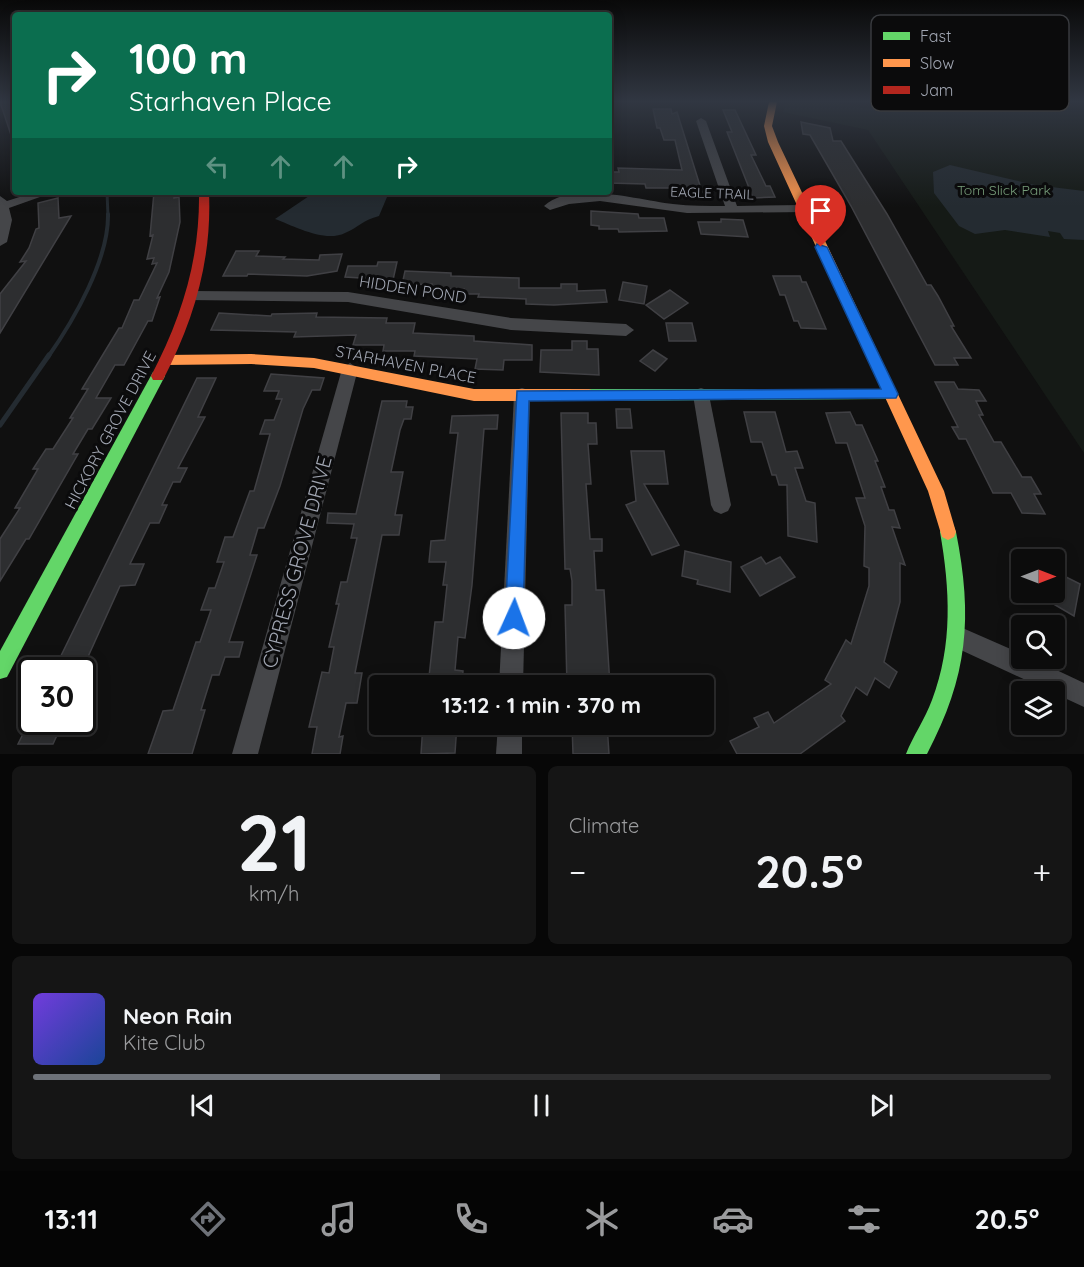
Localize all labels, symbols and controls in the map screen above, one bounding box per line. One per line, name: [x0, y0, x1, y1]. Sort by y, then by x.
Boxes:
legend: [871, 15, 1069, 111]
text: Fast: [920, 26, 951, 46]
text: 100 m: [129, 32, 247, 85]
icon: right: [30, 36, 108, 114]
text: Slow: [920, 53, 954, 73]
text: Jam: [920, 80, 953, 100]
text: Starhaven Place: [129, 84, 332, 118]
icon: left: [201, 150, 234, 183]
icon: ahead: [264, 150, 297, 183]
icon: ahead: [327, 150, 360, 183]
icon: right: [390, 150, 423, 183]
park label: Tom Slick Park: [957, 181, 1051, 199]
street label: EAGLE TRAIL: [670, 183, 755, 203]
pin: [795, 185, 846, 247]
icon: arrive: [804, 194, 837, 227]
street label: HIDDEN POND: [358, 271, 468, 307]
street label: STARHAVEN PLACE: [334, 341, 478, 387]
street label: HICKORY GROVE DRIVE: [60, 348, 160, 512]
street label: CYPRESS GROVE DRIVE: [256, 453, 337, 671]
north arrow: [1011, 549, 1065, 603]
map controls: [1011, 549, 1065, 735]
position arrow: [482, 586, 546, 650]
button: search: [1011, 615, 1065, 669]
speed limit sign: 30: [18, 657, 96, 735]
button: layers: [1011, 681, 1065, 735]
text: 13:12 · 1 min · 370 m: [442, 691, 641, 719]
text: 21: [237, 793, 311, 891]
text: Climate: [569, 813, 639, 838]
text: 20.5°: [755, 843, 863, 899]
text: −: [569, 851, 586, 892]
text: +: [1032, 851, 1051, 892]
text: km/h: [249, 881, 299, 906]
text: Neon Rain: [123, 1002, 232, 1030]
text: Kite Club: [123, 1030, 205, 1055]
icon: previous: [186, 1089, 219, 1122]
icon: pause: [525, 1089, 558, 1122]
icon: next: [865, 1089, 898, 1122]
icon: directions: [187, 1198, 229, 1240]
icon: music: [318, 1198, 360, 1240]
icon: phone: [450, 1198, 492, 1240]
icon: climate: [581, 1198, 623, 1240]
icon: car: [712, 1198, 754, 1240]
icon: filters: [843, 1198, 885, 1240]
text: 13:11: [45, 1202, 98, 1236]
text: 20.5°: [975, 1202, 1039, 1236]

